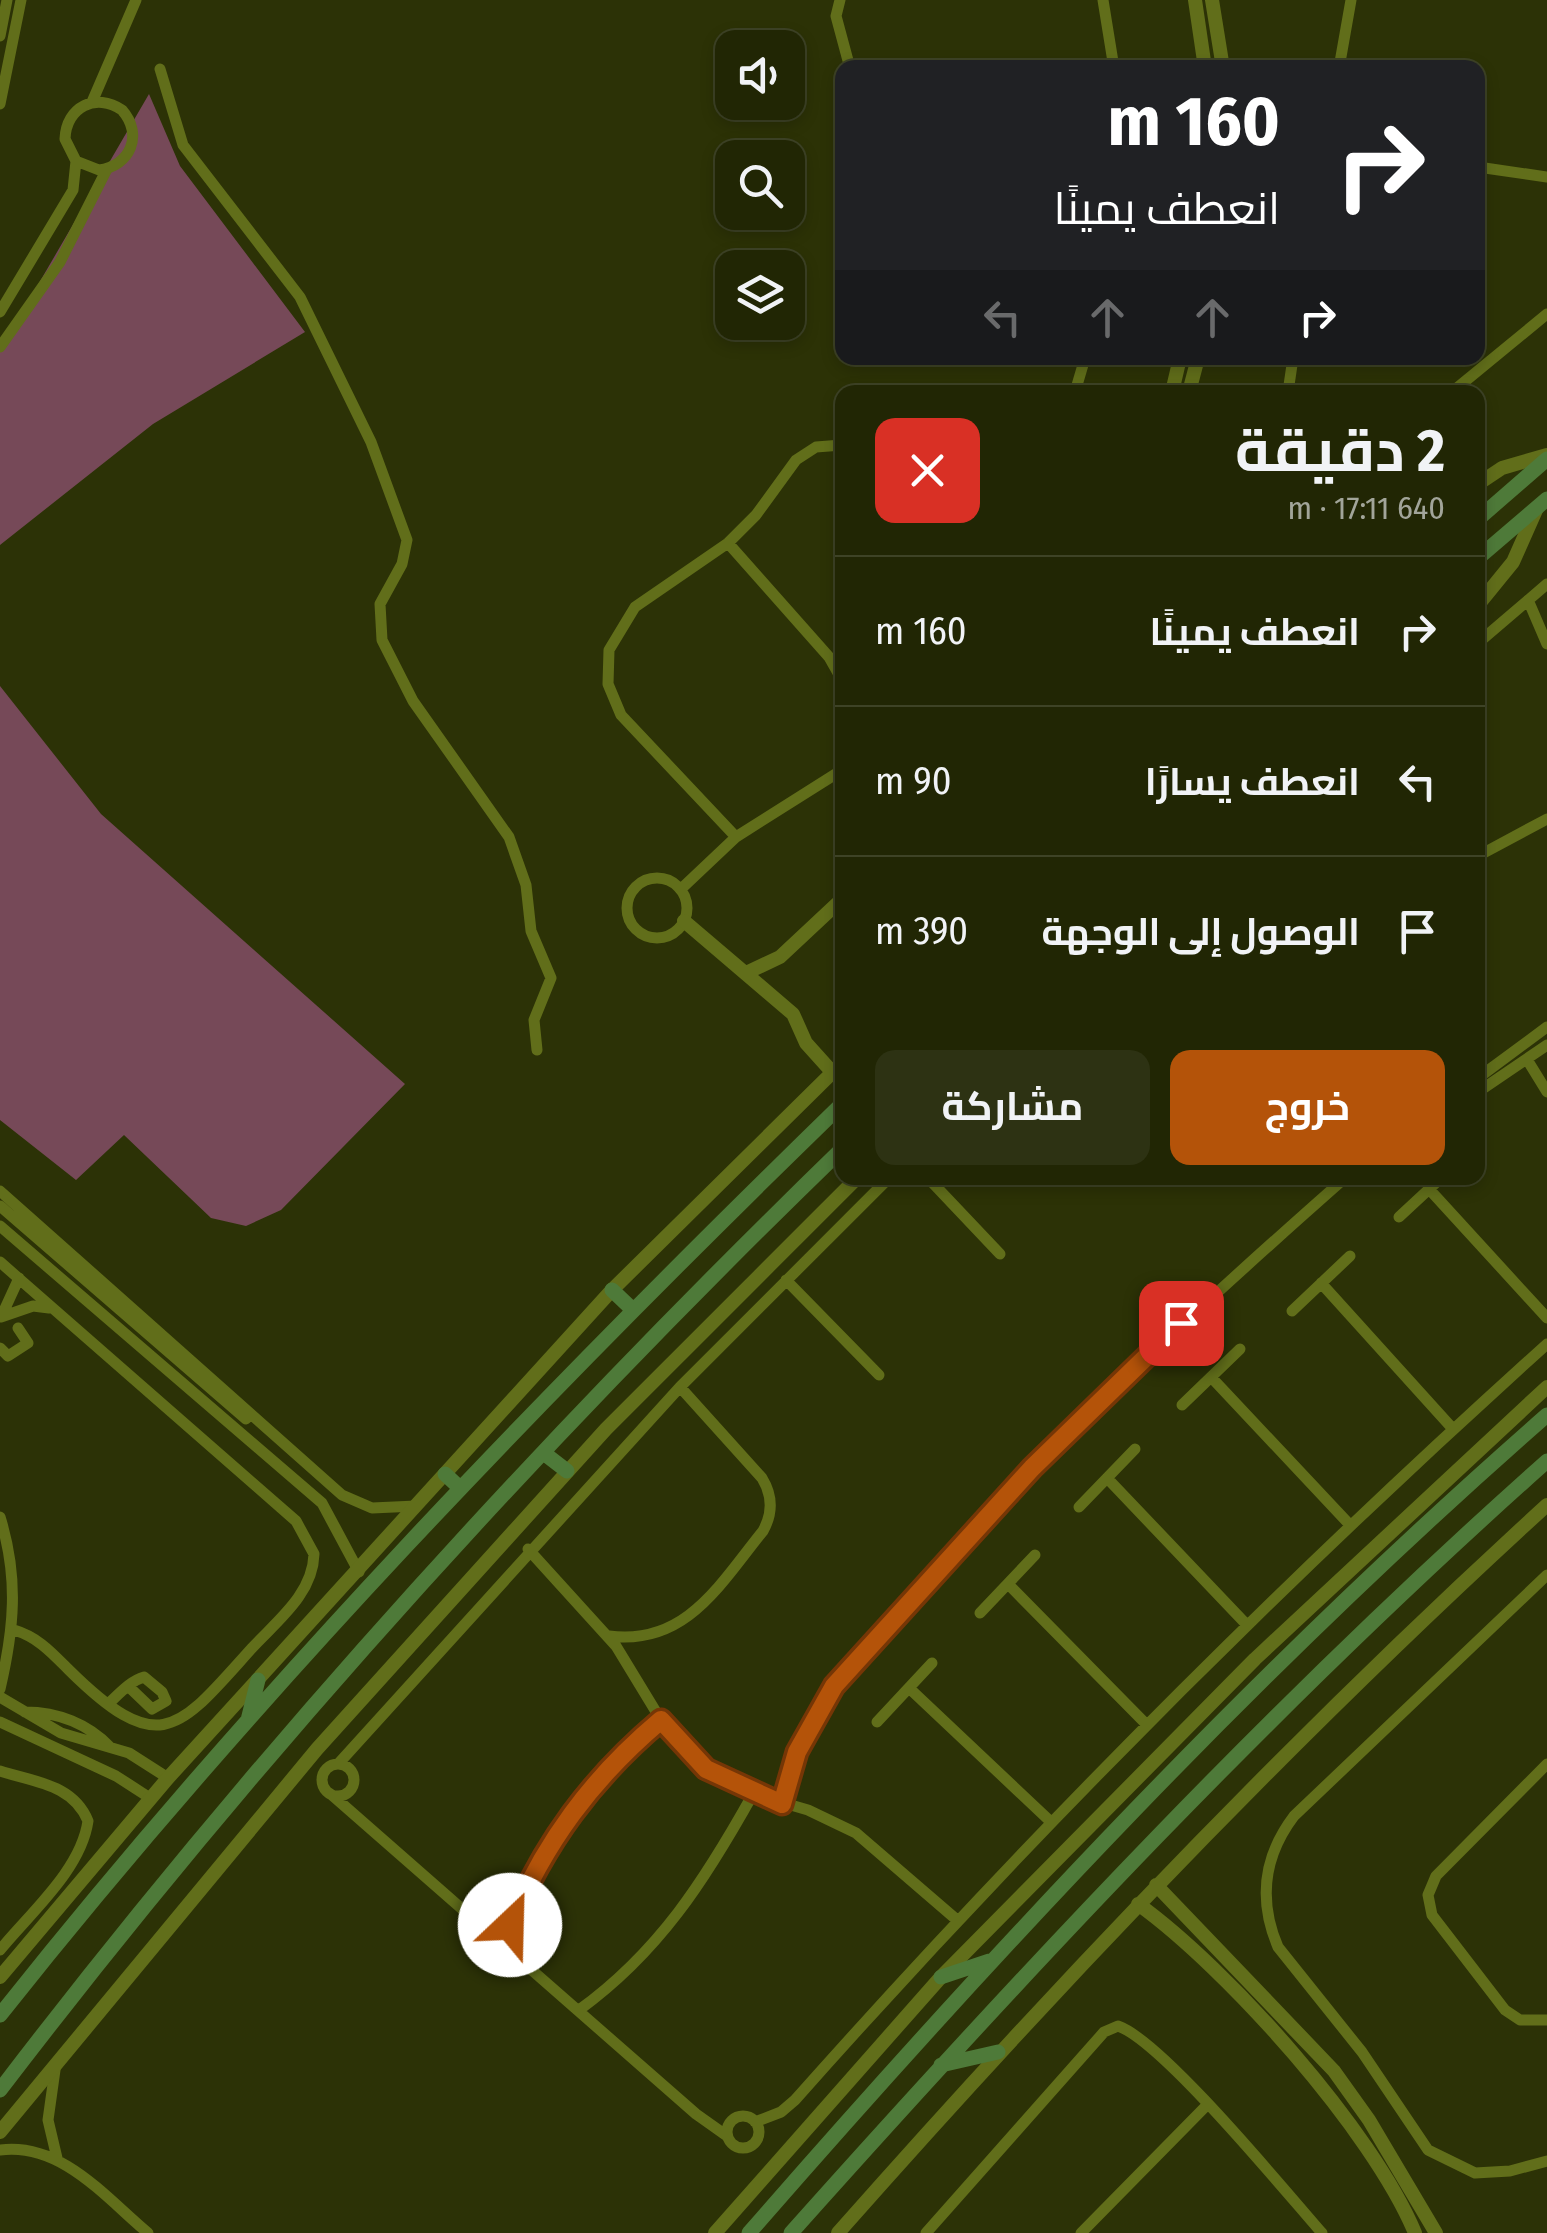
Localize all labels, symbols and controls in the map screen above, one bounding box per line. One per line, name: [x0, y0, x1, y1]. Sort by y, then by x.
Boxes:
map controls: [715, 30, 805, 340]
button: sound: [715, 30, 805, 120]
text: 160 m: [1108, 80, 1280, 164]
icon: right: [1315, 100, 1445, 230]
button: search: [715, 140, 805, 230]
text: انعطف يمينًا: [1053, 182, 1280, 236]
button: layers: [715, 250, 805, 340]
icon: left: [975, 290, 1030, 345]
icon: ahead: [1080, 290, 1135, 345]
icon: ahead: [1185, 290, 1240, 345]
icon: right: [1290, 290, 1345, 345]
text: 2 دقيقة: [1235, 415, 1445, 487]
button: close: [875, 418, 980, 523]
text: 640 m · 17:11: [1288, 489, 1445, 527]
icon: right: [1390, 604, 1445, 659]
text: 160 m: [875, 608, 967, 654]
text: انعطف يمينًا: [1150, 609, 1360, 655]
icon: left: [1390, 754, 1445, 809]
text: 90 m: [875, 758, 951, 804]
text: انعطف يسارًا: [1145, 759, 1360, 805]
icon: arrive: [1390, 904, 1445, 959]
text: 390 m: [875, 908, 968, 954]
text: الوصول إلى الوجهة: [1041, 909, 1360, 955]
button: مشاركة: [875, 1050, 1150, 1165]
button: خروج: [1170, 1050, 1445, 1165]
pin: [1139, 1281, 1224, 1366]
icon: arrive: [1154, 1296, 1209, 1351]
position arrow: [458, 1873, 562, 1977]

